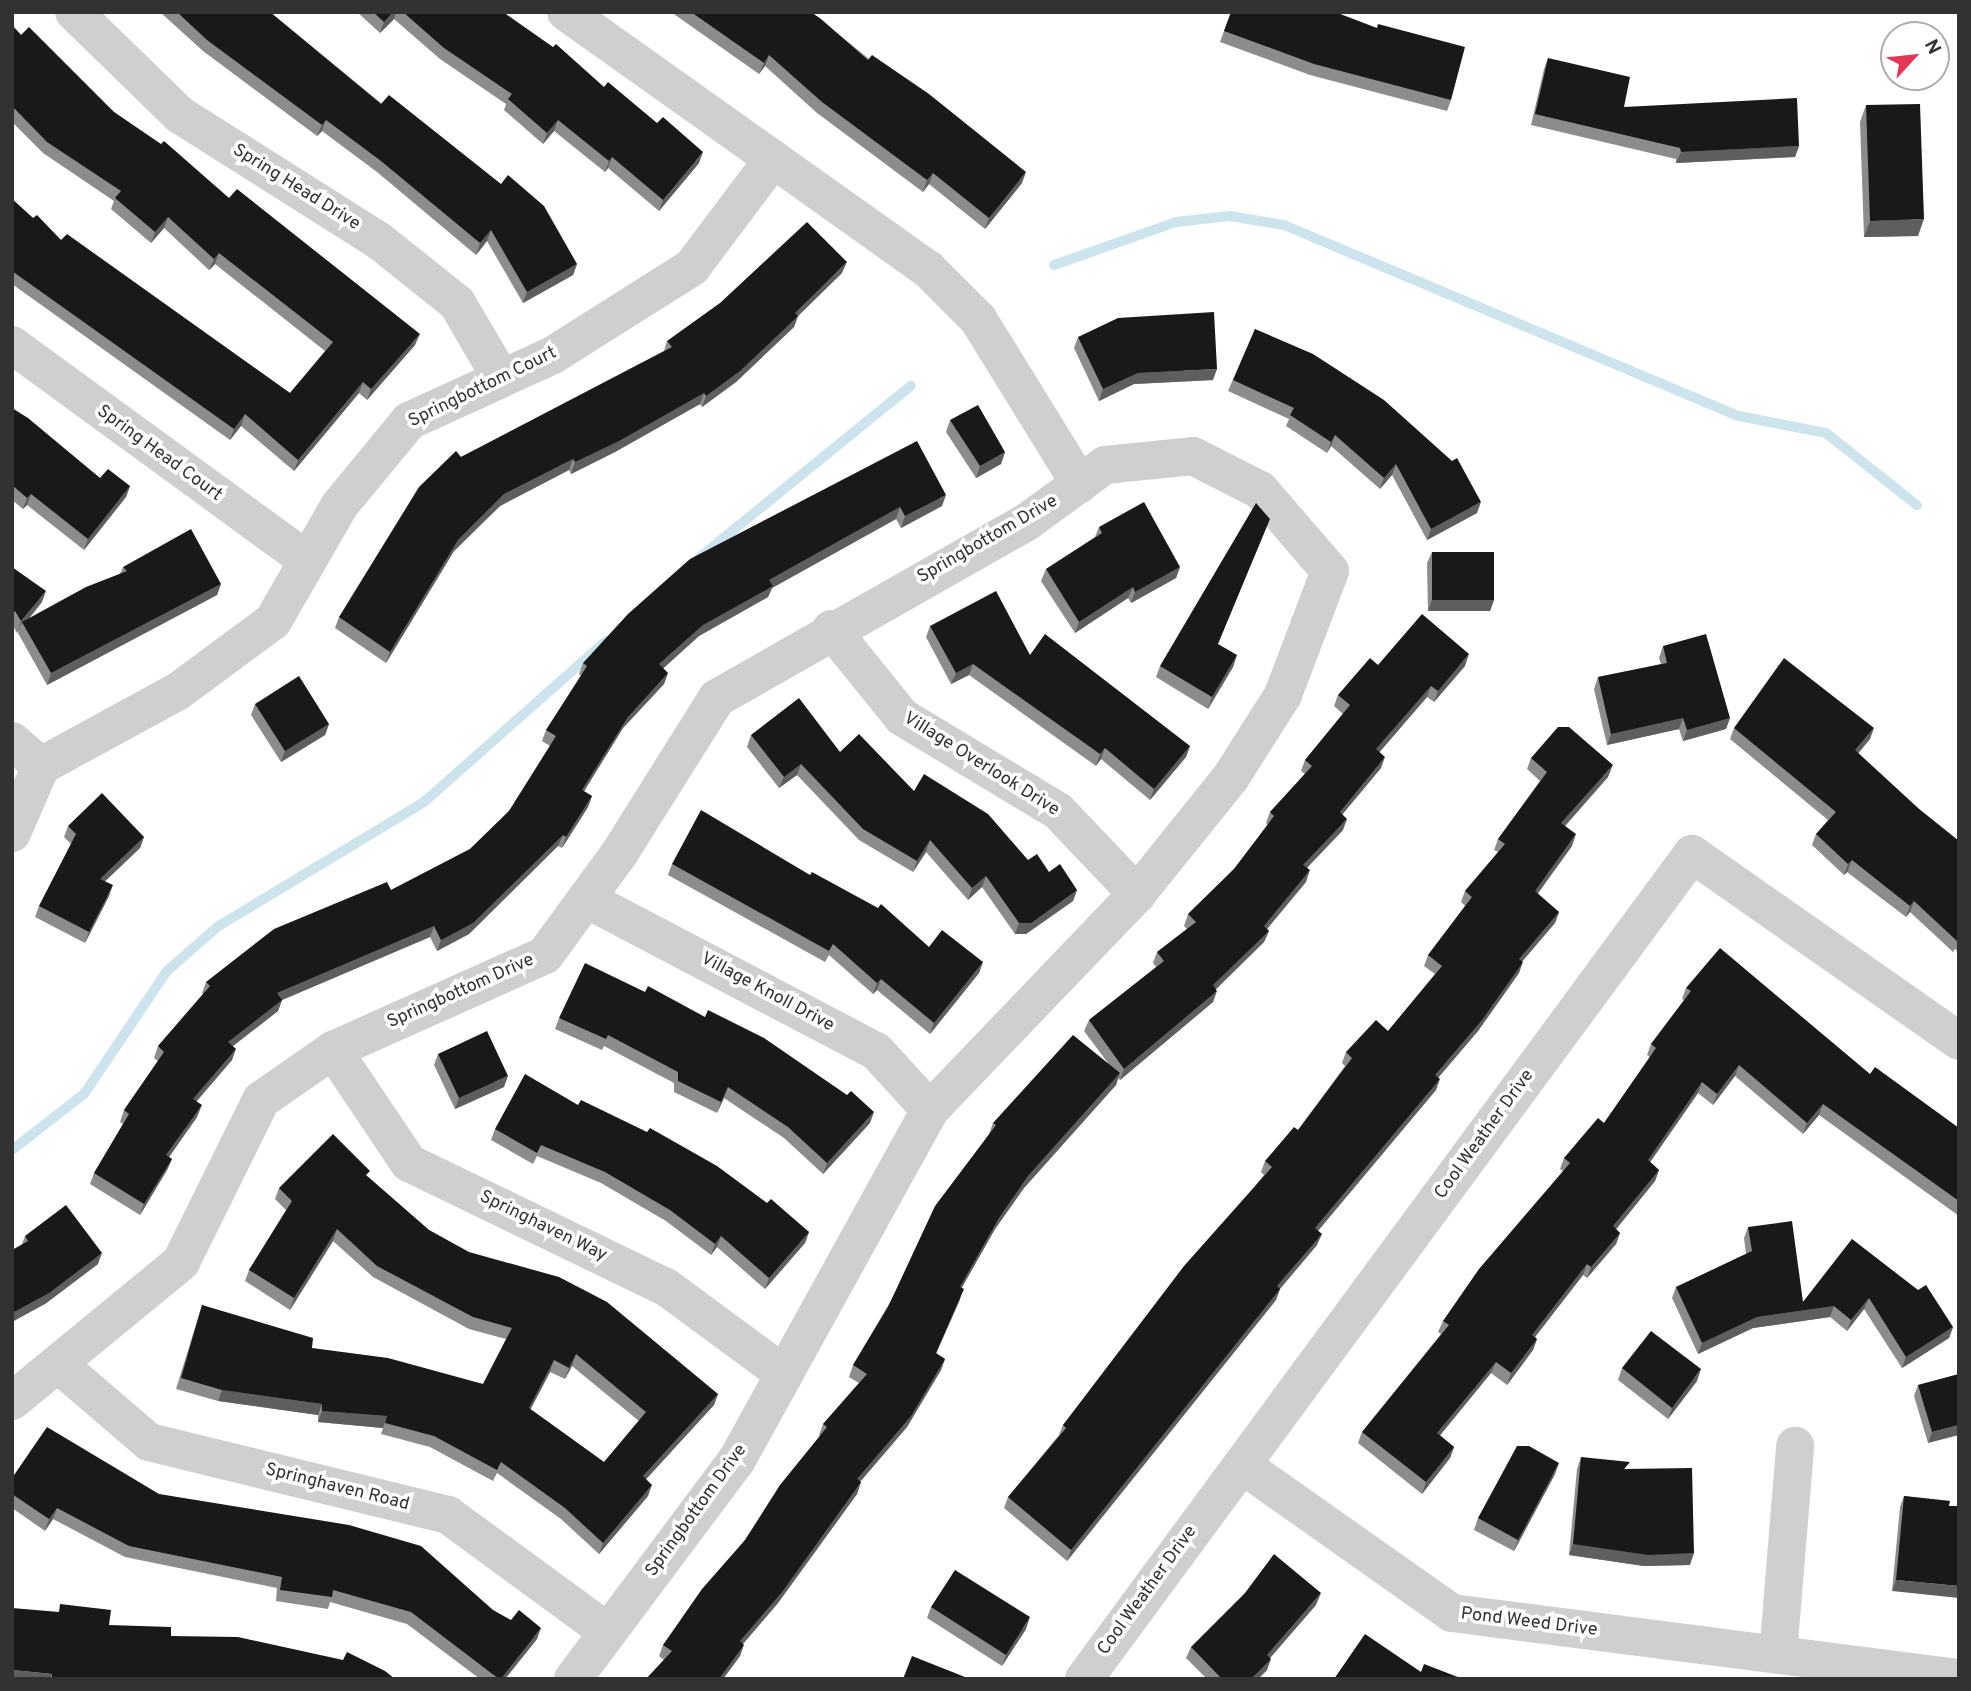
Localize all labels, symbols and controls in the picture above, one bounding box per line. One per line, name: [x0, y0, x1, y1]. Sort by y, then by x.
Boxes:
north arrow: [1880, 21, 1950, 91]
text: N: [1918, 36, 1946, 59]
street label: Spring Head Drive: [228, 140, 364, 236]
street label: Springbottom Court: [406, 343, 560, 433]
street label: Spring Head Court: [92, 401, 226, 507]
street label: Springbottom Drive: [914, 491, 1062, 589]
street label: Village Overlook Drive: [899, 708, 1063, 822]
street label: Village Knoll Drive: [697, 949, 837, 1037]
street label: Springbottom Drive: [384, 950, 538, 1034]
street label: Cool Weather Drive: [1431, 1066, 1539, 1204]
street label: Springhaven Way: [476, 1187, 610, 1267]
street label: Springbottom Drive: [642, 1441, 752, 1581]
street label: Springhaven Road: [263, 1460, 411, 1516]
street label: Cool Weather Drive: [1094, 1522, 1202, 1660]
street label: Pond Weed Drive: [1459, 1604, 1599, 1642]

